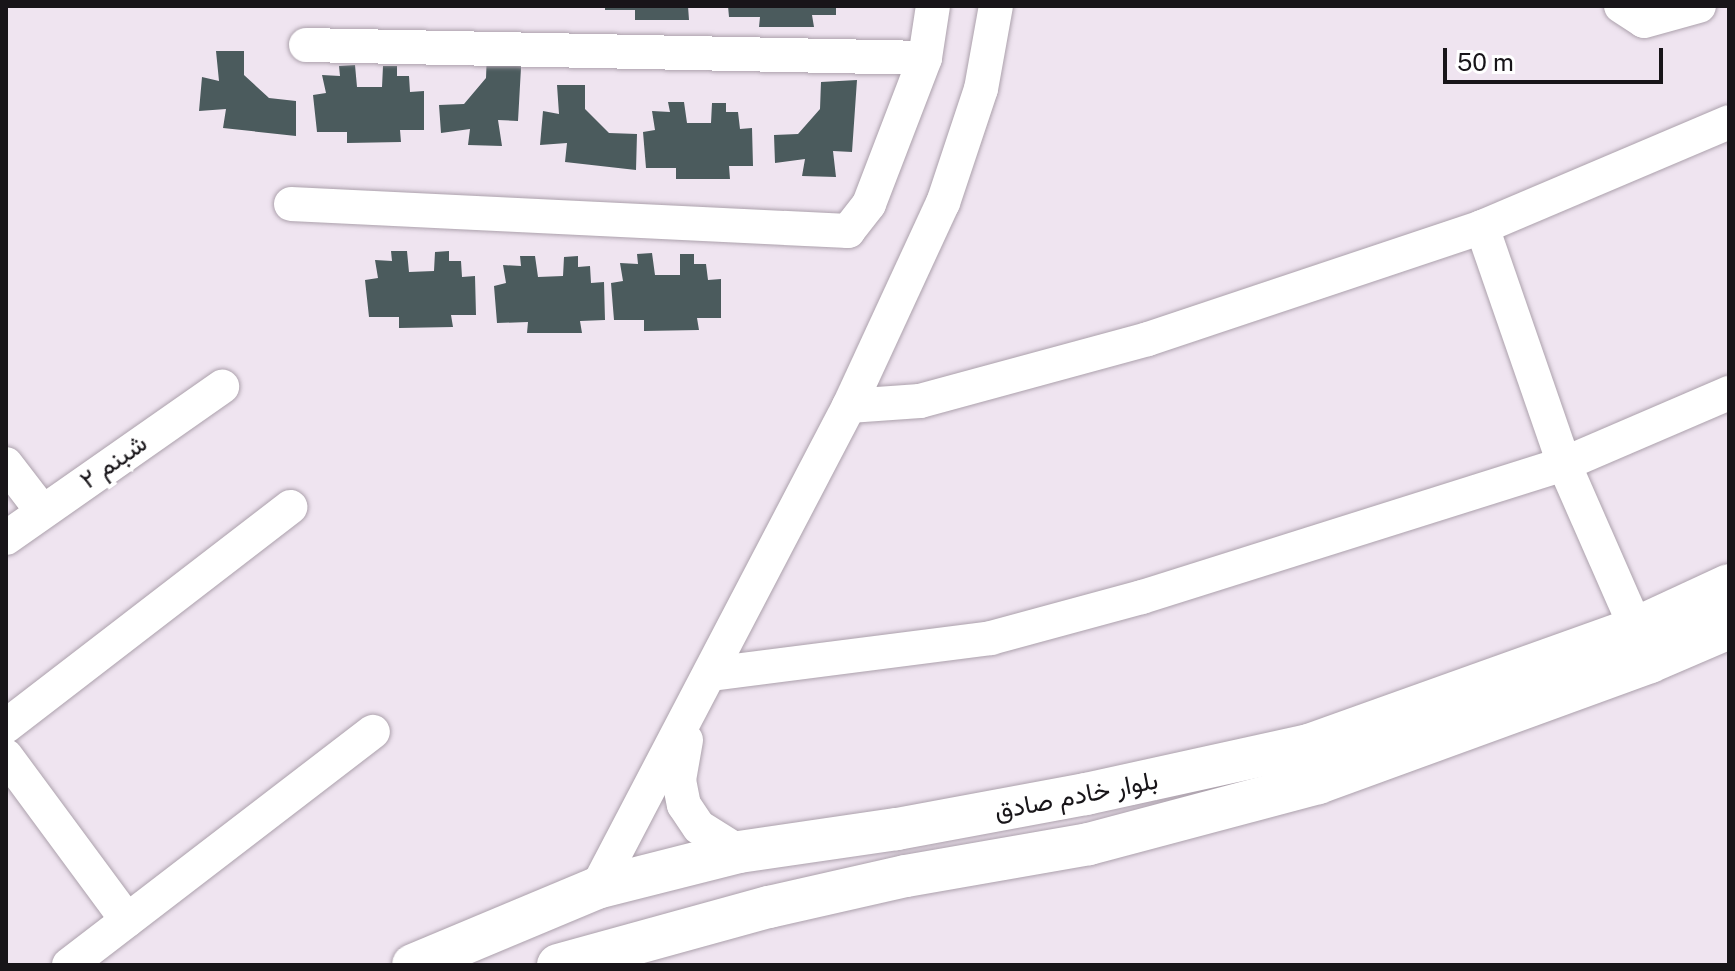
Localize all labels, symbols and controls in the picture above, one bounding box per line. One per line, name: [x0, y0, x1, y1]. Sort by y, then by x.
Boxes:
scale bar: [1447, 32, 1667, 82]
text: 50 m: [1457, 48, 1514, 76]
street label: شبنم ٢: [73, 427, 153, 495]
street label: بلوار خادم صادق: [991, 764, 1161, 826]

